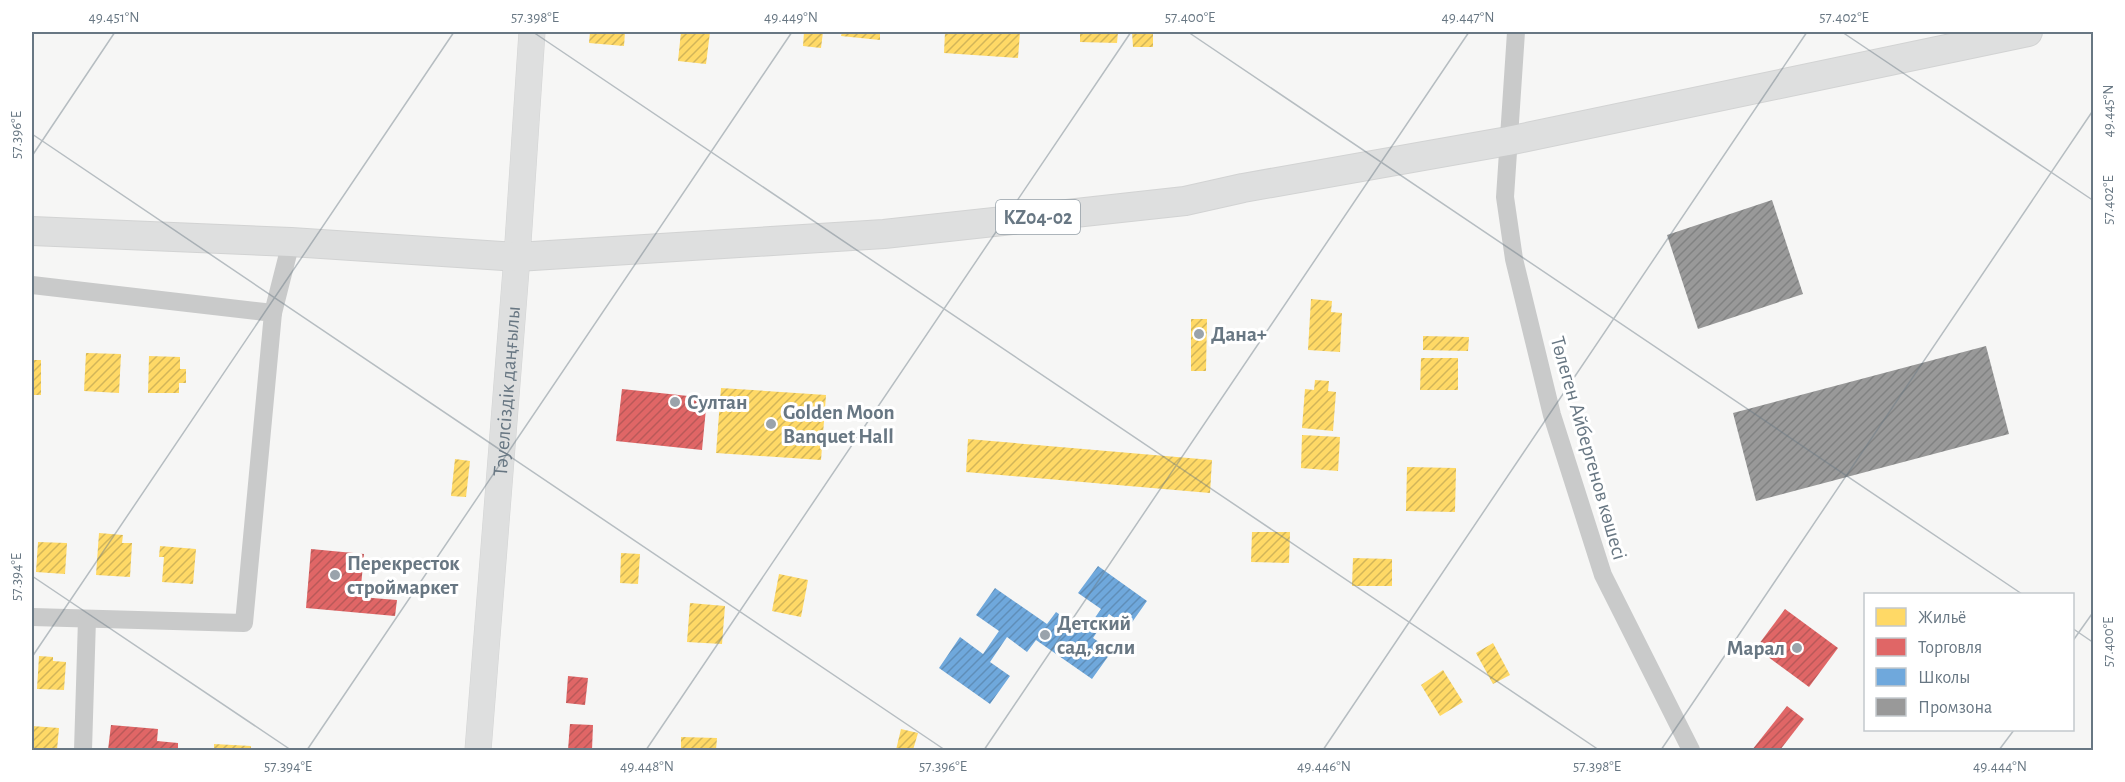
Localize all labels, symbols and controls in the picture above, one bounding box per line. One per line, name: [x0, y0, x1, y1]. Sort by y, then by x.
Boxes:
text: 49.451°N: [89, 10, 140, 25]
text: 57.398°E: [511, 10, 559, 25]
text: 49.449°N: [764, 10, 818, 25]
text: 57.400°E: [1165, 10, 1215, 25]
text: 49.447°N: [1441, 10, 1495, 25]
text: 57.402°E: [1819, 10, 1869, 25]
text: 49.445°N: [2101, 84, 2116, 138]
text: 57.396°E: [9, 111, 24, 159]
text: 57.402°E: [2101, 175, 2116, 225]
road number: KZ04-02: [996, 200, 1080, 234]
street label: Тәуелсіздік даңғылы: [490, 305, 524, 477]
place label: Дана+: [1211, 324, 1267, 345]
marker: Дана+: [1192, 327, 1206, 341]
street label: Төлеген Айбергенов көшесі: [1547, 334, 1630, 562]
place label: Султан: [687, 392, 748, 413]
marker: Султан: [668, 395, 682, 409]
place label: Golden Moon Banquet Hall: [783, 402, 895, 447]
marker: Golden Moon Banquet Hall: [764, 417, 778, 431]
text: 57.394°E: [9, 553, 24, 601]
place label: Перекресток строймаркет: [347, 553, 460, 598]
marker: Перекресток строймаркет: [328, 568, 342, 582]
legend: [1864, 593, 2074, 731]
text: Жильё: [1918, 609, 1966, 627]
place label: Детский сад, ясли: [1057, 613, 1135, 658]
text: 57.400°E: [2101, 617, 2116, 667]
marker: Детский сад, ясли: [1038, 628, 1052, 642]
place label: Марал: [1727, 638, 1785, 659]
text: Торговля: [1918, 639, 1982, 657]
marker: Марал: [1790, 641, 1804, 655]
text: Школы: [1918, 669, 1970, 687]
text: Промзона: [1918, 699, 1992, 717]
text: 57.394°E: [264, 759, 312, 774]
text: 49.448°N: [620, 759, 674, 774]
text: 57.396°E: [919, 759, 967, 774]
text: 49.446°N: [1297, 759, 1351, 774]
text: 57.398°E: [1573, 759, 1621, 774]
text: 49.444°N: [1973, 759, 2027, 774]

